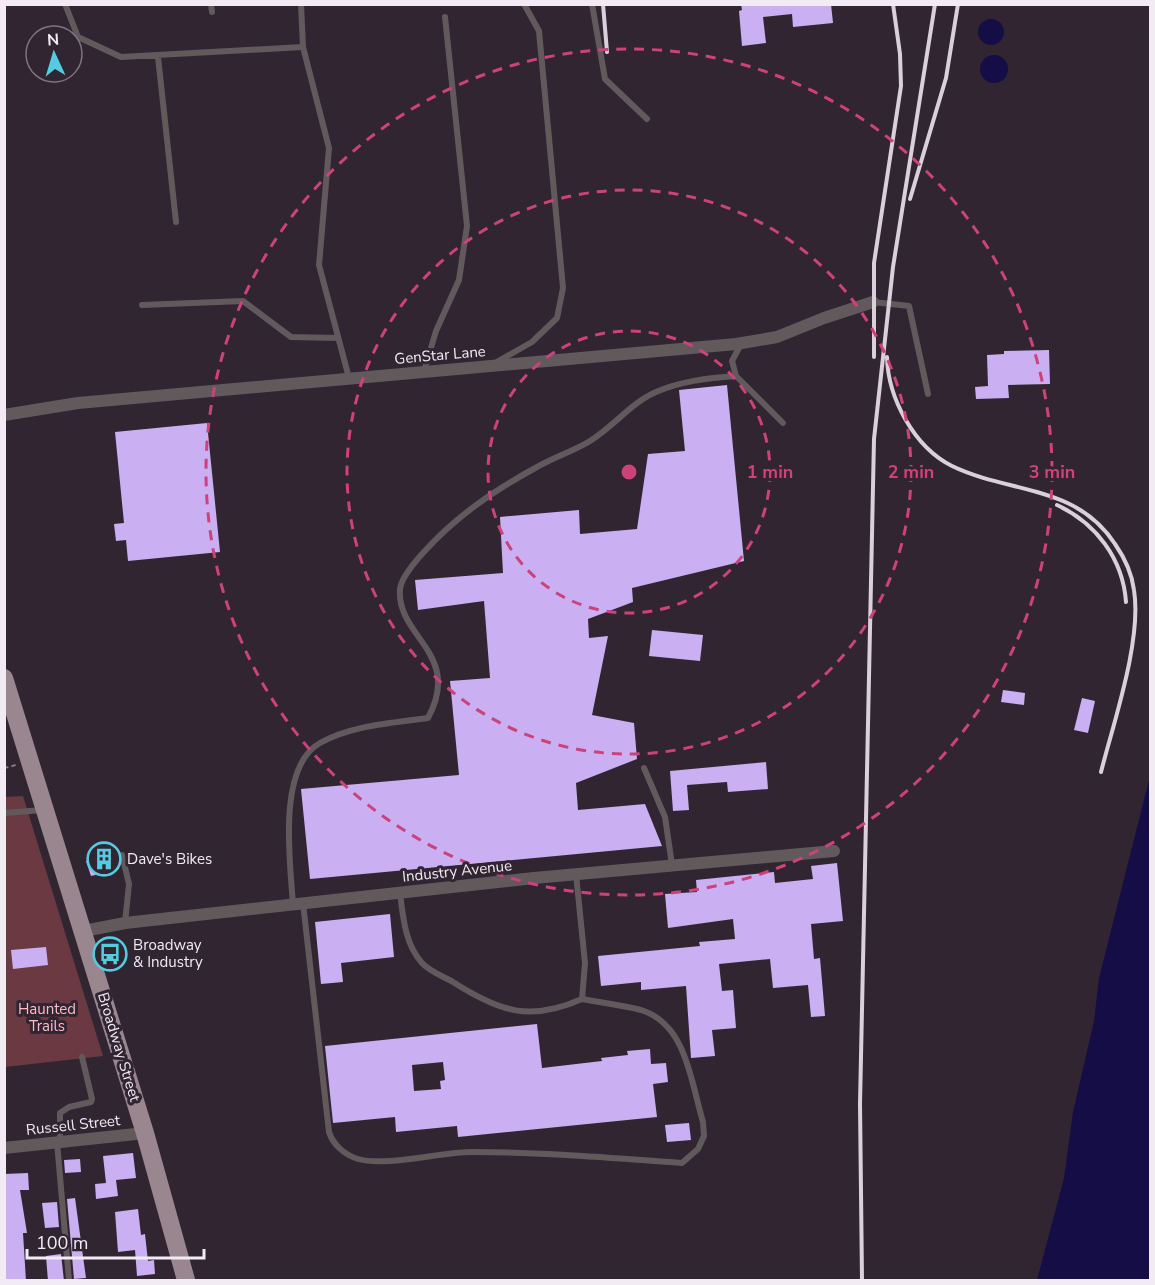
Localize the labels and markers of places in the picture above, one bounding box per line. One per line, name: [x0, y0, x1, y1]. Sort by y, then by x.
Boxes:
centre of rings: [619, 462, 639, 482]
building icon: Dave's Bikes: [86, 841, 122, 877]
place label: Dave's Bikes: [127, 849, 212, 869]
place label: Broadway & Industry: [133, 935, 203, 972]
bus stop icon: Broadway & Industry: [92, 936, 128, 972]

